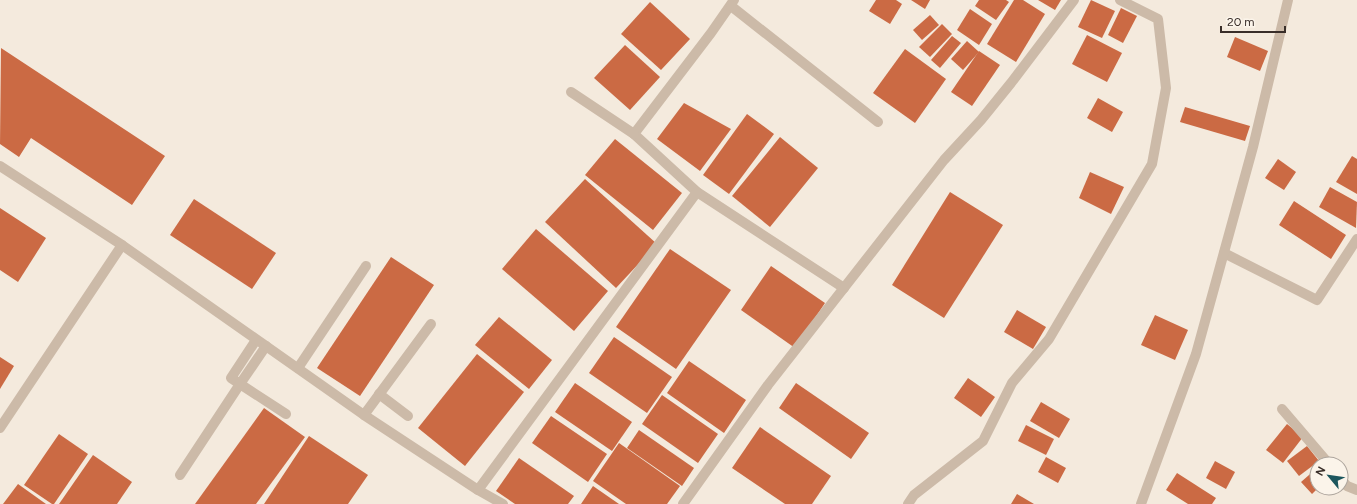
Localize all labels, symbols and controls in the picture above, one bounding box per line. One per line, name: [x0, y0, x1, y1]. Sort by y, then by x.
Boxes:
scale bar: [1221, 8, 1285, 34]
text: 20 m: [1227, 15, 1255, 29]
north arrow: [1309, 456, 1349, 496]
text: N: [1313, 465, 1328, 478]

